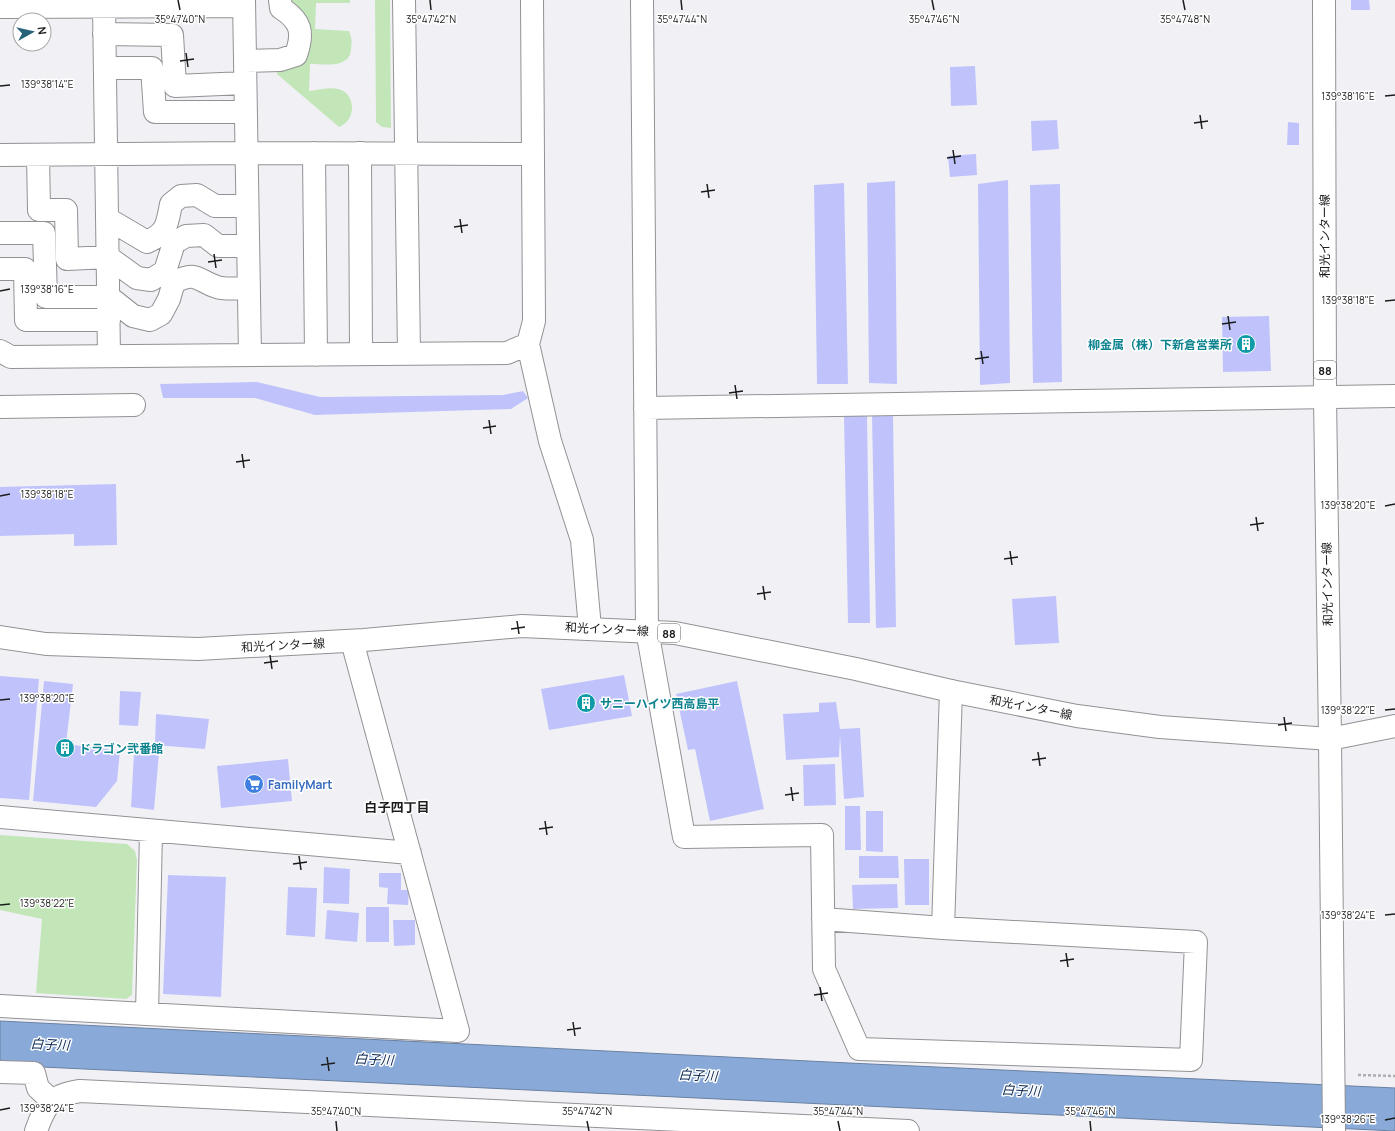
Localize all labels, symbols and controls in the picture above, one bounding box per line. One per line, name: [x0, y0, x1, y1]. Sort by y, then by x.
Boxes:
north arrow: [12, 12, 52, 52]
text: 35°47'40"N: [155, 12, 205, 26]
text: 35°47'42"N: [406, 12, 456, 26]
text: 35°47'44"N: [657, 12, 707, 26]
text: 35°47'46"N: [909, 12, 959, 26]
text: 35°47'48"N: [1160, 12, 1210, 26]
text: N: [34, 26, 50, 36]
text: 139°38'14"E: [21, 77, 74, 91]
text: 139°38'16"E: [1321, 89, 1375, 103]
street label: 和光インター線: [1316, 194, 1333, 278]
text: 139°38'16"E: [20, 282, 74, 296]
text: 139°38'18"E: [1322, 293, 1375, 307]
building icon: 柳金属（株）下新倉営業所: [1235, 333, 1257, 355]
place label: 柳金属（株）下新倉営業所: [1088, 336, 1232, 353]
road number: 88: [1314, 361, 1336, 379]
text: 139°38'18"E: [21, 487, 74, 501]
text: 139°38'20"E: [1320, 498, 1376, 512]
street label: 和光インター線: [1318, 542, 1336, 626]
street label: 和光インター線: [565, 618, 649, 640]
road number: 88: [658, 624, 680, 642]
street label: 和光インター線: [241, 634, 325, 656]
text: 139°38'20"E: [19, 691, 75, 705]
street label: 和光インター線: [988, 691, 1074, 723]
building icon: サニーハイツ西高島平: [575, 692, 597, 714]
place label: サニーハイツ西高島平: [600, 695, 720, 712]
text: 139°38'22"E: [1321, 703, 1376, 717]
building icon: ドラゴン弐番館: [54, 737, 76, 759]
place label: ドラゴン弐番館: [79, 740, 163, 757]
supermarket icon: FamilyMart: [243, 773, 265, 795]
place label: FamilyMart: [268, 776, 332, 793]
district label: 白子四丁目: [364, 798, 430, 816]
text: 139°38'22"E: [20, 896, 75, 910]
text: 139°38'24"E: [1321, 908, 1375, 922]
water label: 白子川: [30, 1034, 72, 1054]
water label: 白子川: [354, 1049, 396, 1069]
water label: 白子川: [678, 1065, 720, 1085]
water label: 白子川: [1001, 1080, 1043, 1100]
text: 139°38'24"E: [20, 1101, 74, 1115]
text: 35°47'40"N: [311, 1104, 361, 1118]
text: 35°47'42"N: [562, 1104, 612, 1118]
text: 35°47'44"N: [813, 1104, 863, 1118]
text: 35°47'46"N: [1065, 1104, 1115, 1118]
text: 139°38'26"E: [1320, 1112, 1376, 1126]

